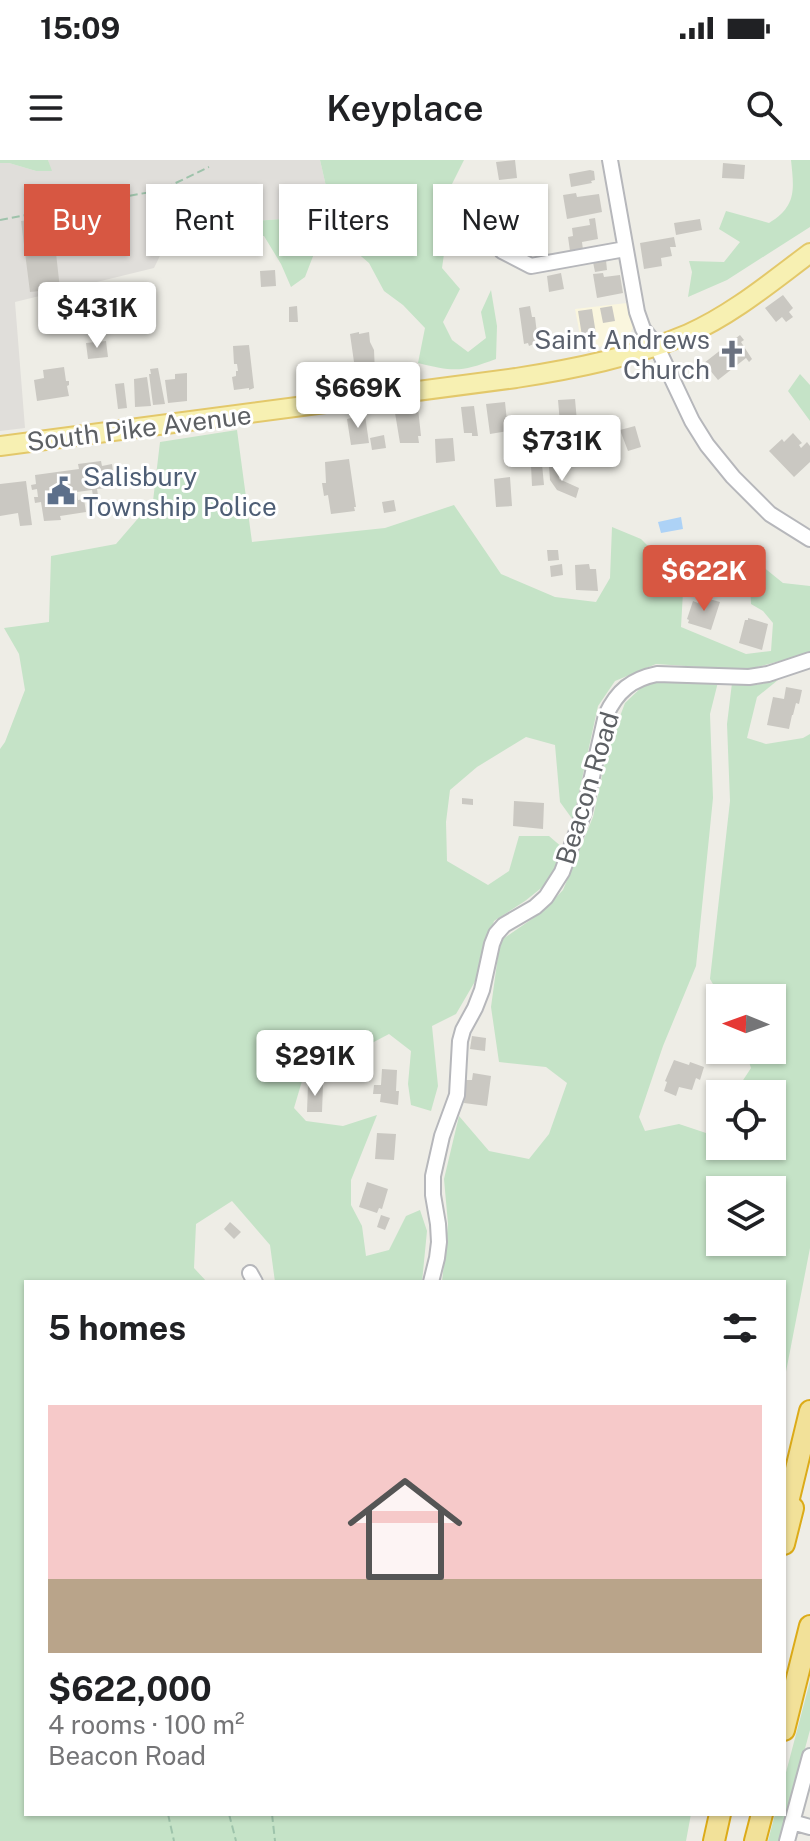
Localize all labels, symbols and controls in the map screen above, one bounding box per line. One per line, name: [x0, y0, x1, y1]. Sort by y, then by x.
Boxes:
text: 15:09: [40, 10, 120, 46]
icon: menu: [24, 86, 68, 130]
icon: search: [742, 86, 786, 130]
text: Keyplace: [326, 87, 484, 129]
chip: Buy: [24, 184, 130, 256]
chip: Rent: [146, 184, 263, 256]
chip: Filters: [279, 184, 417, 256]
chip: New: [433, 184, 548, 256]
pin: $431K: [41, 282, 153, 350]
text: $431K: [56, 292, 138, 323]
place label: Saint Andrews Church: [534, 324, 710, 385]
church icon: Saint Andrews Church: [717, 339, 747, 369]
pin: $669K: [302, 362, 414, 430]
text: $669K: [314, 372, 402, 403]
street label: South Pike Avenue: [25, 399, 253, 457]
pin: $731K: [506, 415, 618, 483]
text: $731K: [522, 425, 602, 456]
place label: Salisbury Township Police: [83, 461, 277, 522]
public building icon: Salisbury Township Police: [46, 476, 76, 506]
pin: $622K: [648, 545, 760, 613]
text: $622K: [661, 555, 747, 586]
street label: Beacon Road: [549, 708, 625, 868]
north arrow: [706, 984, 786, 1064]
map controls: [706, 984, 786, 1256]
pin: $291K: [259, 1030, 371, 1098]
text: $291K: [274, 1040, 356, 1071]
button: locate: [706, 1080, 786, 1160]
button: layers: [706, 1176, 786, 1256]
icon: filters: [718, 1306, 762, 1350]
text: 5 homes: [48, 1308, 186, 1348]
icon: home: [333, 1457, 477, 1601]
text: $622,000: [48, 1669, 212, 1709]
text: 4 rooms · 100 m²: [48, 1709, 244, 1740]
text: Beacon Road: [48, 1740, 206, 1771]

